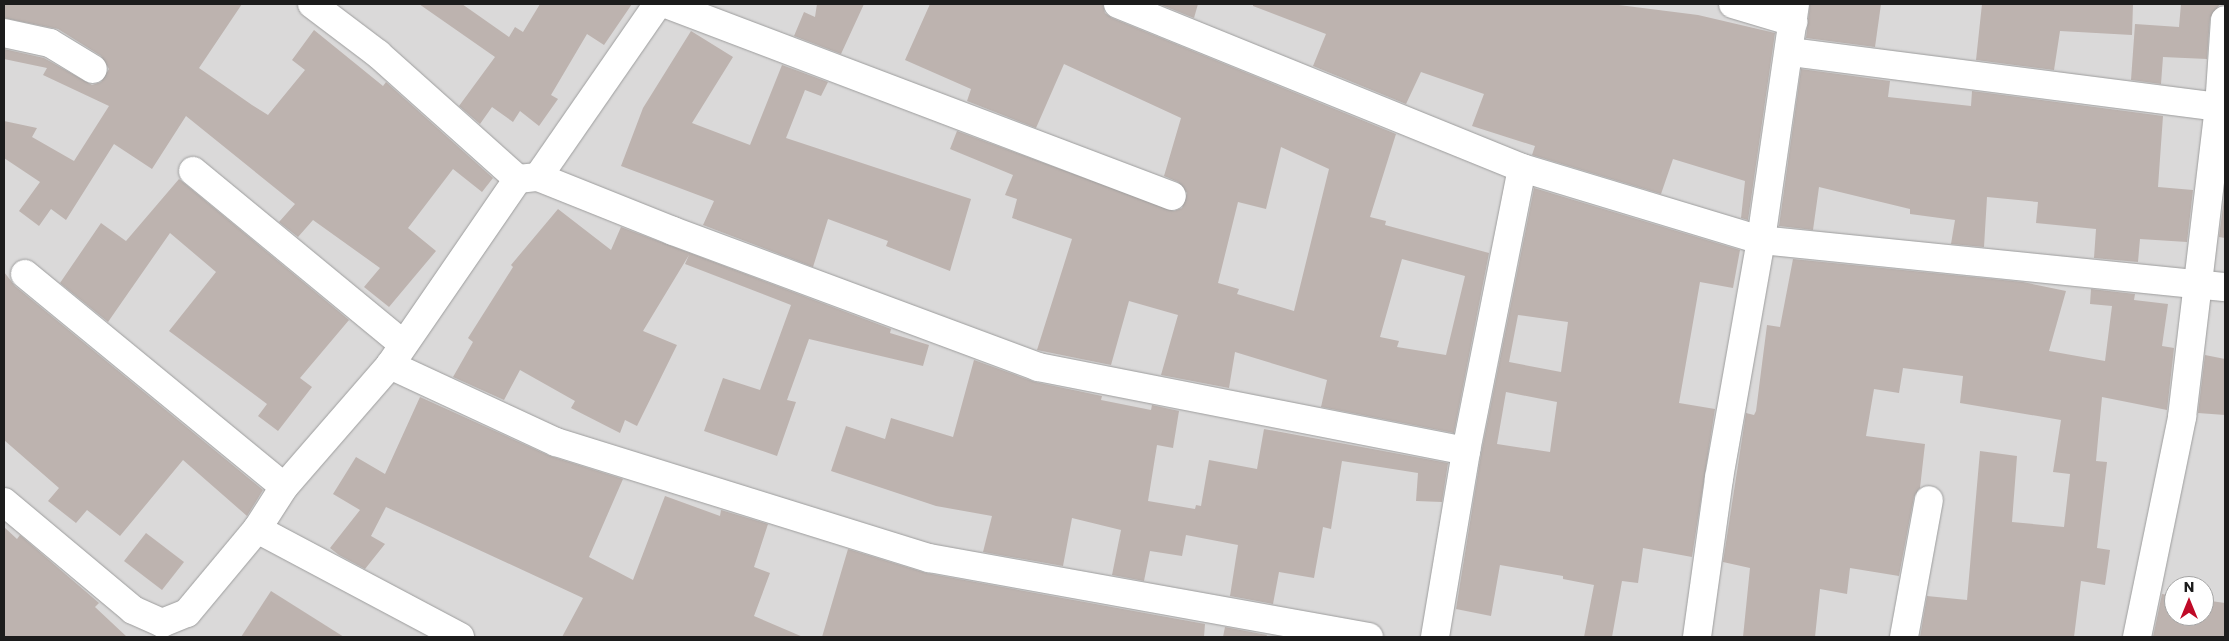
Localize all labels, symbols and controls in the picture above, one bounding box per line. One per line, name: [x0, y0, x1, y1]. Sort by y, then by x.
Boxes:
north arrow: [2164, 576, 2214, 626]
text: N: [2184, 577, 2194, 597]

